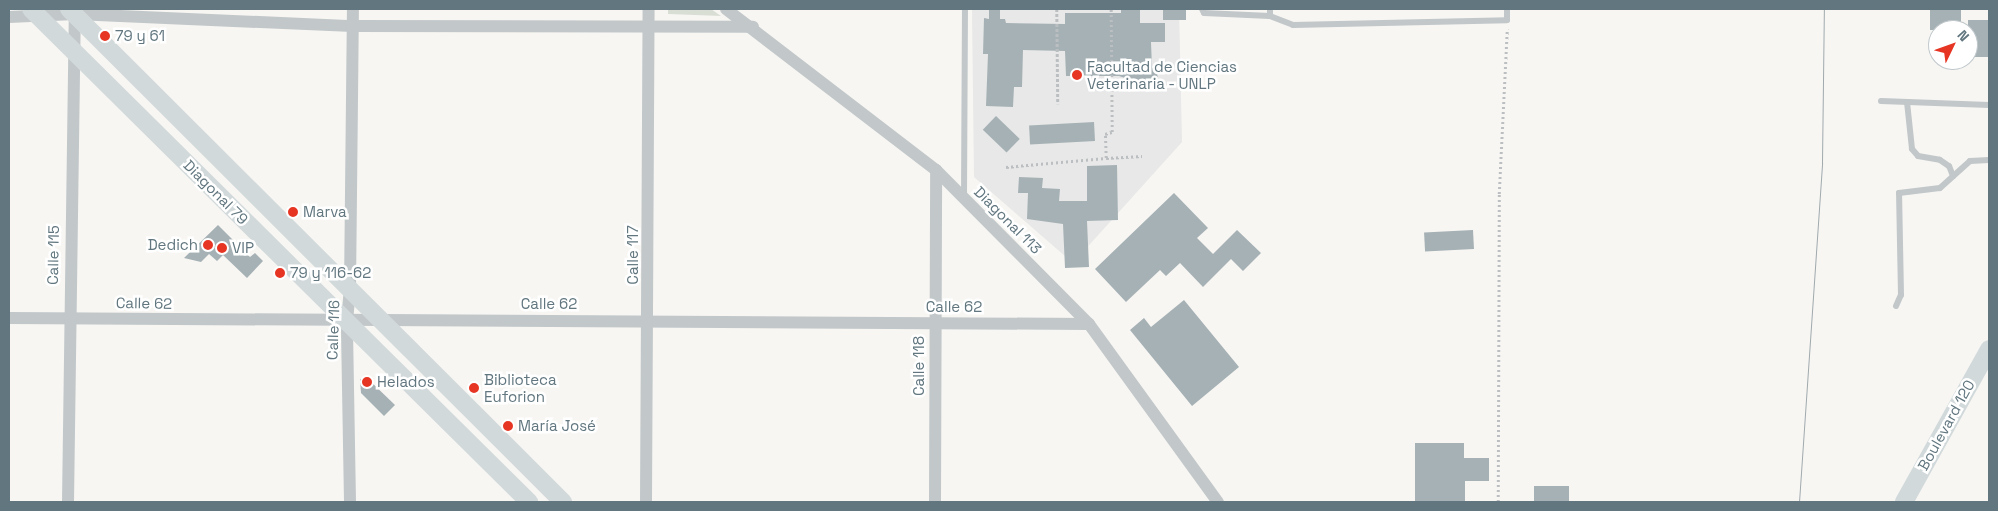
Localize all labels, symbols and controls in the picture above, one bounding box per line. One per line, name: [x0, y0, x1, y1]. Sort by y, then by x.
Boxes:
north arrow: [1928, 20, 1978, 70]
text: N: [1954, 26, 1973, 45]
place label: 79 y 61: [115, 27, 165, 45]
marker: 79 y 61: [99, 30, 111, 42]
place label: Facultad de Ciencias Veterinaria - UNLP: [1087, 57, 1237, 92]
marker: Facultad de Ciencias Veterinaria - UNLP: [1071, 69, 1083, 81]
street label: Diagonal 79: [180, 156, 252, 228]
street label: Diagonal 113: [971, 183, 1045, 257]
place label: Marva: [303, 203, 347, 221]
marker: Marva: [287, 206, 299, 218]
street label: Calle 115: [43, 225, 63, 285]
street label: Calle 117: [624, 225, 642, 285]
place label: Dedich: [148, 236, 198, 254]
marker: Dedich: [202, 239, 214, 251]
place label: VIP: [232, 239, 254, 257]
marker: VIP: [216, 242, 228, 254]
place label: 79 y 116-62: [290, 264, 371, 282]
marker: 79 y 116-62: [274, 267, 286, 279]
street label: Calle 62: [116, 294, 172, 312]
street label: Calle 62: [521, 295, 577, 313]
street label: Calle 62: [926, 298, 982, 316]
street label: Calle 116: [323, 300, 343, 360]
street label: Calle 118: [910, 336, 928, 396]
place label: Biblioteca Euforion: [484, 370, 557, 405]
place label: Helados: [377, 373, 435, 391]
marker: Helados: [361, 376, 373, 388]
street label: Boulevard 120: [1914, 377, 1978, 473]
marker: Biblioteca Euforion: [468, 382, 480, 394]
place label: María José: [518, 417, 596, 435]
marker: María José: [502, 420, 514, 432]

